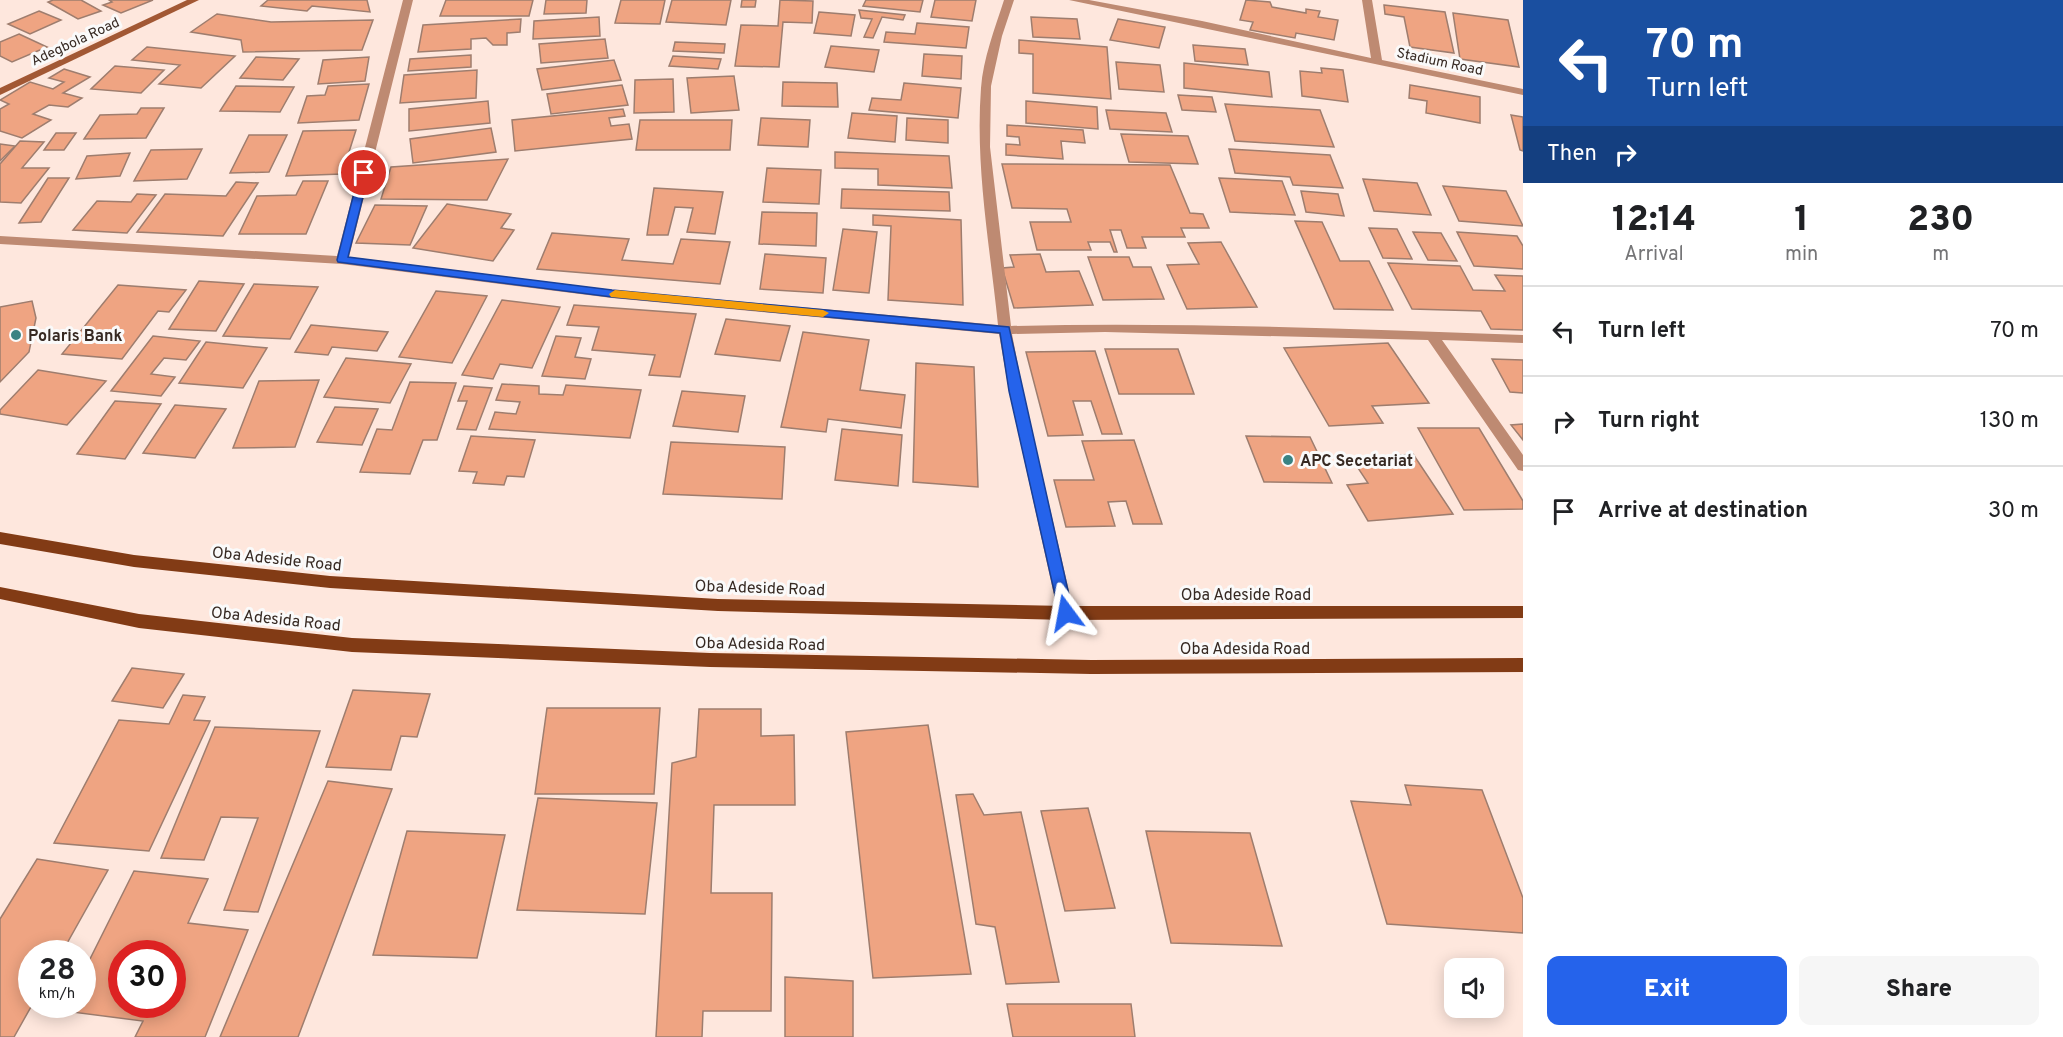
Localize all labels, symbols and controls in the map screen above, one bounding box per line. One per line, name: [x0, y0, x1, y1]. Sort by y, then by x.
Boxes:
street label: Adegbola Road: [29, 14, 123, 70]
text: 70 m: [1646, 20, 1744, 73]
icon: left: [1547, 24, 1625, 102]
street label: Stadium Road: [1395, 45, 1484, 80]
text: Turn left: [1646, 72, 1748, 106]
icon: right: [1609, 138, 1642, 171]
text: Then: [1547, 141, 1597, 168]
pin: [338, 147, 389, 198]
icon: arrive: [347, 156, 380, 189]
text: 12:14: [1612, 198, 1696, 244]
text: 1: [1794, 198, 1809, 244]
text: 230: [1907, 198, 1974, 244]
text: Arrival: [1624, 242, 1684, 268]
text: min: [1785, 242, 1818, 268]
text: m: [1932, 242, 1949, 268]
icon: left: [1547, 315, 1580, 348]
text: Turn left: [1598, 318, 1686, 345]
text: 70 m: [1990, 318, 2039, 345]
place label: Polaris Bank: [28, 327, 122, 347]
marker: Polaris Bank: [9, 328, 23, 342]
icon: right: [1547, 405, 1580, 438]
text: Turn right: [1598, 408, 1700, 435]
text: 130 m: [1980, 408, 2039, 435]
place label: APC Secetariat: [1300, 452, 1413, 472]
marker: APC Secetariat: [1281, 453, 1295, 467]
icon: arrive: [1547, 495, 1580, 528]
text: Arrive at destination: [1598, 498, 1808, 525]
text: 30 m: [1988, 498, 2039, 525]
street label: Oba Adeside Road: [211, 543, 343, 577]
street label: Oba Adeside Road: [694, 577, 826, 601]
position arrow: [1034, 581, 1098, 645]
street label: Oba Adeside Road: [1181, 586, 1311, 606]
street label: Oba Adesida Road: [210, 603, 342, 637]
street label: Oba Adesida Road: [695, 634, 825, 656]
street label: Oba Adesida Road: [1180, 640, 1310, 660]
speed limit sign: 30: [108, 940, 186, 1018]
text: 28: [38, 953, 76, 990]
button: Exit: [1547, 956, 1787, 1025]
button: Share: [1799, 956, 2039, 1025]
map controls: [1444, 958, 1504, 1018]
button: sound: [1444, 958, 1504, 1018]
text: km/h: [39, 985, 75, 1004]

